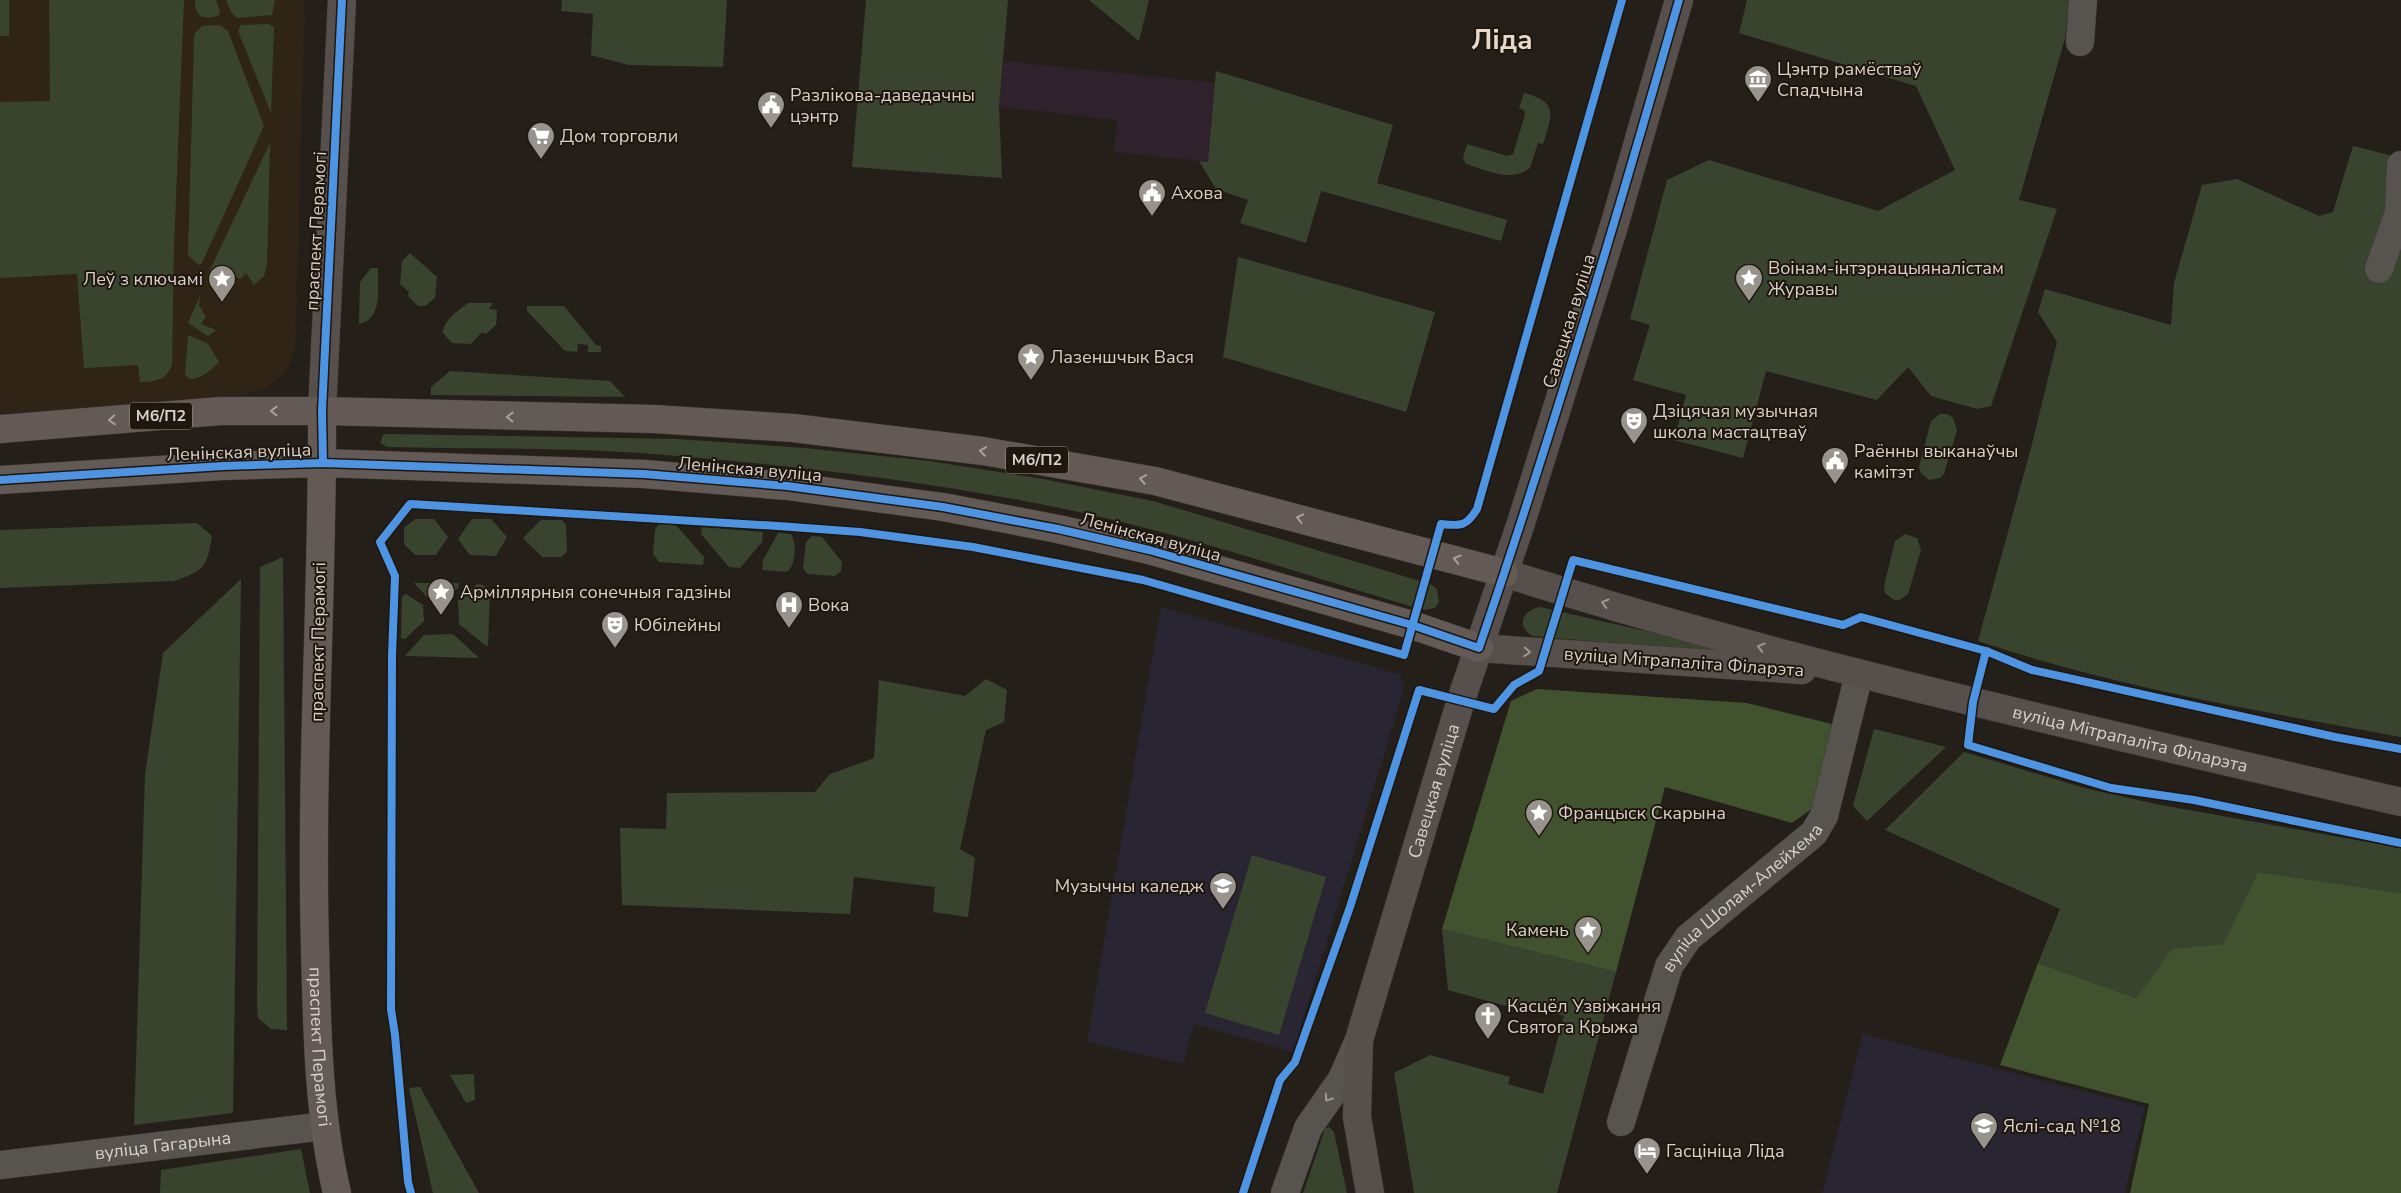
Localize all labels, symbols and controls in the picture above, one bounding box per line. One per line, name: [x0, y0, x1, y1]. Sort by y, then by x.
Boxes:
district label: Ліда: [1471, 21, 1533, 59]
place label: Цэнтр рамёстваў Спадчына: [1777, 57, 1922, 102]
museum icon: Цэнтр рамёстваў Спадчына: [1743, 64, 1773, 103]
place label: Разлікова-даведачны цэнтр: [790, 83, 975, 128]
public building icon: Разлікова-даведачны цэнтр: [756, 90, 786, 129]
supermarket icon: Дом торговли: [526, 121, 556, 160]
place label: Дом торговли: [560, 124, 678, 148]
street label: праспект Перамогі: [300, 151, 332, 311]
public building icon: Ахова: [1137, 178, 1167, 217]
place label: Ахова: [1171, 181, 1223, 205]
street label: Савецкая вуліца: [1537, 251, 1601, 391]
place label: Воінам-інтэрнацыяналістам Журавы: [1768, 256, 2004, 301]
place icon: Воінам-інтэрнацыяналістам Журавы: [1734, 263, 1764, 302]
place icon: Леў з ключамі: [207, 264, 237, 303]
place label: Леў з ключамі: [83, 267, 203, 291]
place icon: Лазеншчык Вася: [1016, 342, 1046, 381]
place label: Лазеншчык Вася: [1050, 345, 1194, 369]
place label: Дзіцячая музычная школа мастацтваў: [1653, 399, 1818, 444]
road number: М6/П2: [130, 402, 192, 430]
one-way arrow: [269, 406, 277, 416]
theatre icon: Дзіцячая музычная школа мастацтваў: [1619, 406, 1649, 445]
one-way arrow: [506, 411, 514, 422]
one-way arrow: [107, 415, 115, 426]
street label: Ленінская вуліца: [166, 437, 312, 467]
place label: Раённы выканаўчы камітэт: [1854, 439, 2018, 484]
one-way arrow: [978, 446, 986, 457]
road number: М6/П2: [1006, 446, 1068, 474]
public building icon: Раённы выканаўчы камітэт: [1820, 446, 1850, 485]
street label: Ленінская вуліца: [677, 451, 823, 487]
one-way arrow: [1138, 474, 1147, 484]
street label: Ленінская вуліца: [1078, 507, 1224, 567]
one-way arrow: [1297, 514, 1305, 524]
one-way arrow: [1454, 555, 1462, 565]
street label: праспект Перамогі: [305, 562, 331, 722]
place icon: Арміллярныя сонечныя гадзіны: [426, 577, 456, 616]
place label: Арміллярныя сонечныя гадзіны: [460, 580, 731, 604]
hospital icon: Вока: [774, 590, 804, 629]
place label: Вока: [808, 593, 850, 617]
one-way arrow: [1600, 598, 1609, 609]
theatre icon: Юбілейны: [600, 610, 630, 649]
place label: Юбілейны: [634, 613, 721, 637]
street label: вуліца Мітрапаліта Філарэта: [1563, 642, 1805, 682]
one-way arrow: [1758, 642, 1766, 652]
one-way arrow: [1523, 646, 1531, 657]
street label: вуліца Мітрапаліта Філарэта: [2010, 700, 2250, 778]
street label: Савецкая вуліца: [1402, 721, 1465, 861]
place icon: Францыск Скарына: [1524, 798, 1554, 837]
place label: Францыск Скарына: [1558, 801, 1726, 825]
street label: вуліца Шолам-Алейхема: [1656, 819, 1829, 977]
school or university icon: Музычны каледж: [1208, 871, 1238, 910]
place label: Музычны каледж: [1055, 874, 1205, 898]
place icon: Камень: [1573, 915, 1603, 954]
place label: Камень: [1506, 918, 1569, 942]
street label: праспект Перамогі: [303, 967, 337, 1128]
place label: Касцёл Узвіжання Святога Крыжа: [1507, 994, 1661, 1039]
church icon: Касцёл Узвіжання Святога Крыжа: [1473, 1001, 1503, 1040]
one-way arrow: [1325, 1092, 1334, 1102]
school or university icon: Яслі-сад №18: [1969, 1111, 1999, 1150]
place label: Яслі-сад №18: [2003, 1114, 2121, 1138]
street label: вуліца Гагарына: [93, 1125, 232, 1166]
hotel icon: Гасцініца Ліда: [1632, 1136, 1662, 1175]
place label: Гасцініца Ліда: [1666, 1139, 1785, 1163]

